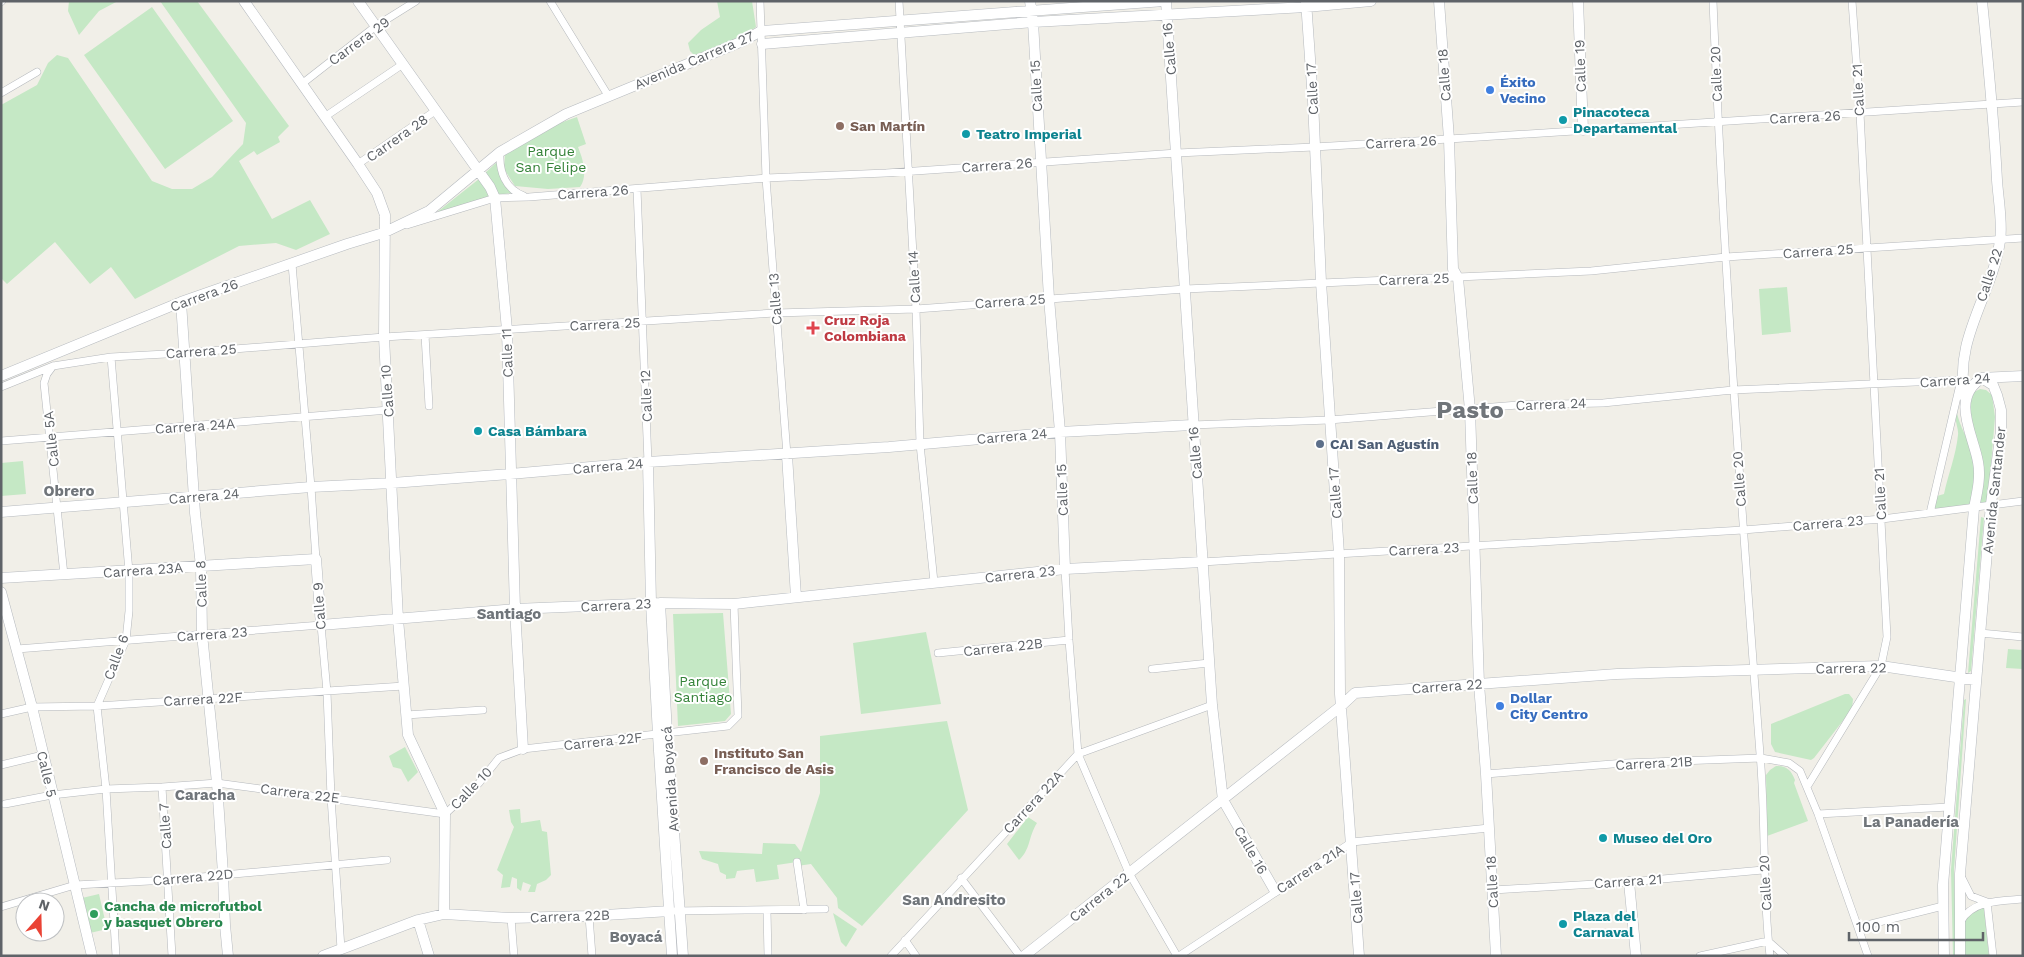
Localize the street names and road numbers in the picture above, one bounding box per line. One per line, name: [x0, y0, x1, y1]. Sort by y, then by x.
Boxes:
street label: Carrera 29: [325, 14, 393, 68]
street label: Calle 16: [1159, 22, 1179, 76]
street label: Avenida Carrera 27: [632, 28, 756, 92]
street label: Calle 19: [1571, 39, 1589, 93]
street label: Calle 20: [1707, 46, 1725, 102]
street label: Calle 18: [1434, 48, 1454, 102]
street label: Calle 15: [1027, 59, 1045, 113]
street label: Calle 17: [1303, 62, 1321, 115]
street label: Calle 21: [1849, 63, 1867, 117]
street label: Carrera 26: [1769, 107, 1841, 127]
street label: Carrera 28: [363, 111, 431, 165]
street label: Carrera 26: [1365, 132, 1437, 152]
street label: Carrera 26: [961, 155, 1033, 175]
street label: Carrera 26: [557, 182, 629, 202]
street label: Carrera 25: [1782, 241, 1854, 261]
street label: Calle 22: [1973, 246, 2005, 304]
street label: Calle 14: [905, 250, 923, 304]
street label: Carrera 25: [1378, 270, 1450, 288]
street label: Calle 13: [765, 272, 785, 326]
street label: Carrera 26: [168, 275, 240, 315]
street label: Carrera 25: [974, 291, 1046, 311]
street label: Carrera 25: [569, 314, 641, 334]
street label: Calle 11: [498, 328, 516, 378]
street label: Carrera 25: [165, 341, 237, 361]
street label: Calle 10: [377, 364, 397, 418]
street label: Calle 12: [637, 370, 655, 422]
street label: Carrera 24: [1919, 370, 1991, 390]
street label: Carrera 24: [1515, 395, 1587, 413]
street label: Calle 5A: [40, 410, 62, 468]
street label: Carrera 24A: [154, 415, 236, 437]
street label: Carrera 24: [976, 425, 1048, 447]
street label: Avenida Santander: [1979, 425, 2009, 555]
street label: Calle 16: [1185, 426, 1205, 480]
street label: Calle 18: [1463, 451, 1481, 505]
street label: Calle 20: [1729, 451, 1749, 507]
street label: Carrera 24: [572, 455, 644, 477]
street label: Calle 15: [1053, 464, 1071, 516]
street label: Calle 17: [1325, 466, 1345, 519]
street label: Calle 21: [1871, 467, 1889, 521]
street label: Carrera 24: [168, 485, 240, 507]
street label: Carrera 23: [1792, 512, 1864, 534]
street label: Carrera 23: [1388, 539, 1460, 559]
street label: Carrera 23A: [102, 559, 184, 581]
street label: Calle 8: [192, 560, 210, 608]
street label: Carrera 23: [984, 562, 1056, 586]
street label: Calle 9: [309, 582, 329, 630]
street label: Carrera 23: [580, 595, 652, 615]
street label: Carrera 23: [176, 624, 248, 644]
street label: Calle 6: [100, 632, 132, 682]
street label: Carrera 22B: [962, 635, 1044, 659]
street label: Carrera 22: [1815, 659, 1887, 677]
street label: Carrera 22: [1411, 676, 1483, 696]
street label: Carrera 22F: [163, 689, 243, 709]
street label: Avenida Boyacá: [658, 726, 682, 832]
street label: Carrera 22F: [563, 729, 643, 753]
street label: Calle 5: [34, 749, 60, 799]
street label: Carrera 21B: [1615, 753, 1693, 773]
street label: Calle 10: [447, 763, 495, 813]
street label: Carrera 22A: [1000, 767, 1066, 837]
street label: Carrera 22E: [259, 780, 341, 806]
street label: Calle 7: [155, 802, 175, 850]
street label: Calle 16: [1231, 823, 1271, 877]
street label: Carrera 21A: [1273, 841, 1347, 897]
street label: Calle 18: [1483, 855, 1501, 909]
street label: Calle 20: [1756, 855, 1774, 911]
street label: Carrera 22D: [152, 865, 234, 889]
street label: Carrera 22: [1066, 869, 1132, 925]
street label: Calle 17: [1346, 871, 1366, 924]
street label: Carrera 21: [1593, 871, 1663, 891]
street label: Carrera 22B: [530, 907, 610, 925]

